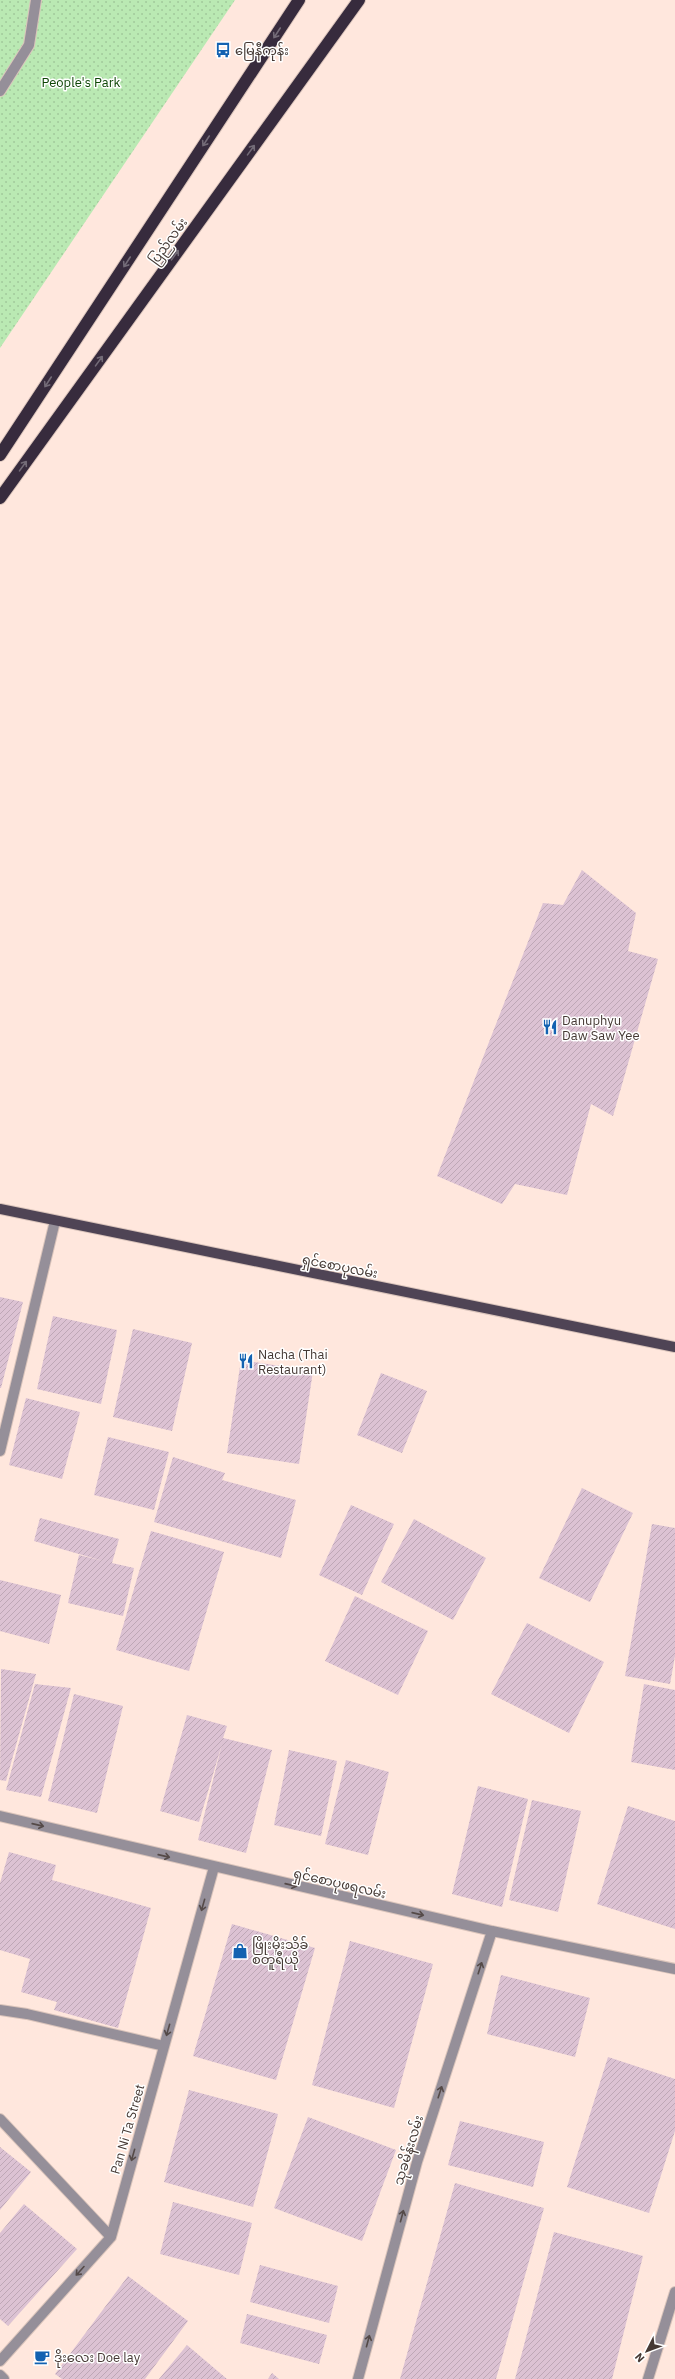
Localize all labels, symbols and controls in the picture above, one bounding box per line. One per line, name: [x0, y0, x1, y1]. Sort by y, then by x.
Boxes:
one-way arrow: [273, 27, 281, 38]
bus stop icon: မြေနီကုန်း: [214, 41, 232, 59]
place label: မြေနီကုန်း: [235, 42, 289, 61]
park label: People's Park: [42, 74, 121, 91]
one-way arrow: [202, 135, 210, 146]
one-way arrow: [247, 145, 255, 156]
street label: ပြည်လမ်း: [146, 214, 193, 269]
one-way arrow: [171, 250, 179, 261]
one-way arrow: [123, 256, 131, 267]
one-way arrow: [95, 355, 103, 366]
one-way arrow: [44, 376, 52, 387]
one-way arrow: [19, 461, 27, 472]
place label: Danuphyu Daw Saw Yee: [562, 1012, 640, 1044]
restaurant icon: Danuphyu Daw Saw Yee: [541, 1018, 559, 1036]
street label: ရှင်စောပုလမ်း: [300, 1251, 379, 1284]
place label: Nacha (Thai Restaurant): [258, 1346, 328, 1378]
restaurant icon: Nacha (Thai Restaurant): [237, 1352, 255, 1370]
one-way arrow: [31, 1822, 44, 1830]
one-way arrow: [158, 1852, 171, 1860]
street label: ရှင်စောပုဖရလမ်း: [292, 1865, 388, 1904]
one-way arrow: [284, 1881, 297, 1889]
one-way arrow: [199, 1898, 207, 1911]
one-way arrow: [411, 1910, 424, 1918]
place label: ဖြိုးမိုးသိခ် စတူရီယို: [252, 1936, 309, 1970]
shop icon: ဖြိုးမိုးသိခ် စတူရီယို: [231, 1942, 249, 1960]
one-way arrow: [477, 1962, 484, 1975]
one-way arrow: [164, 2023, 171, 2036]
street label: Pan Ni Ta Street: [107, 2082, 148, 2176]
one-way arrow: [437, 2085, 444, 2098]
street label: သုခမိန်းလမ်း: [390, 2113, 429, 2188]
one-way arrow: [129, 2149, 137, 2162]
one-way arrow: [399, 2210, 406, 2223]
one-way arrow: [76, 2265, 85, 2276]
north arrow: [627, 2331, 667, 2371]
one-way arrow: [365, 2335, 372, 2348]
cafe icon: ဒိုးလေး Doe lay: [33, 2348, 51, 2366]
place label: ဒိုးလေး Doe lay: [54, 2349, 141, 2368]
text: N: [632, 2350, 647, 2365]

